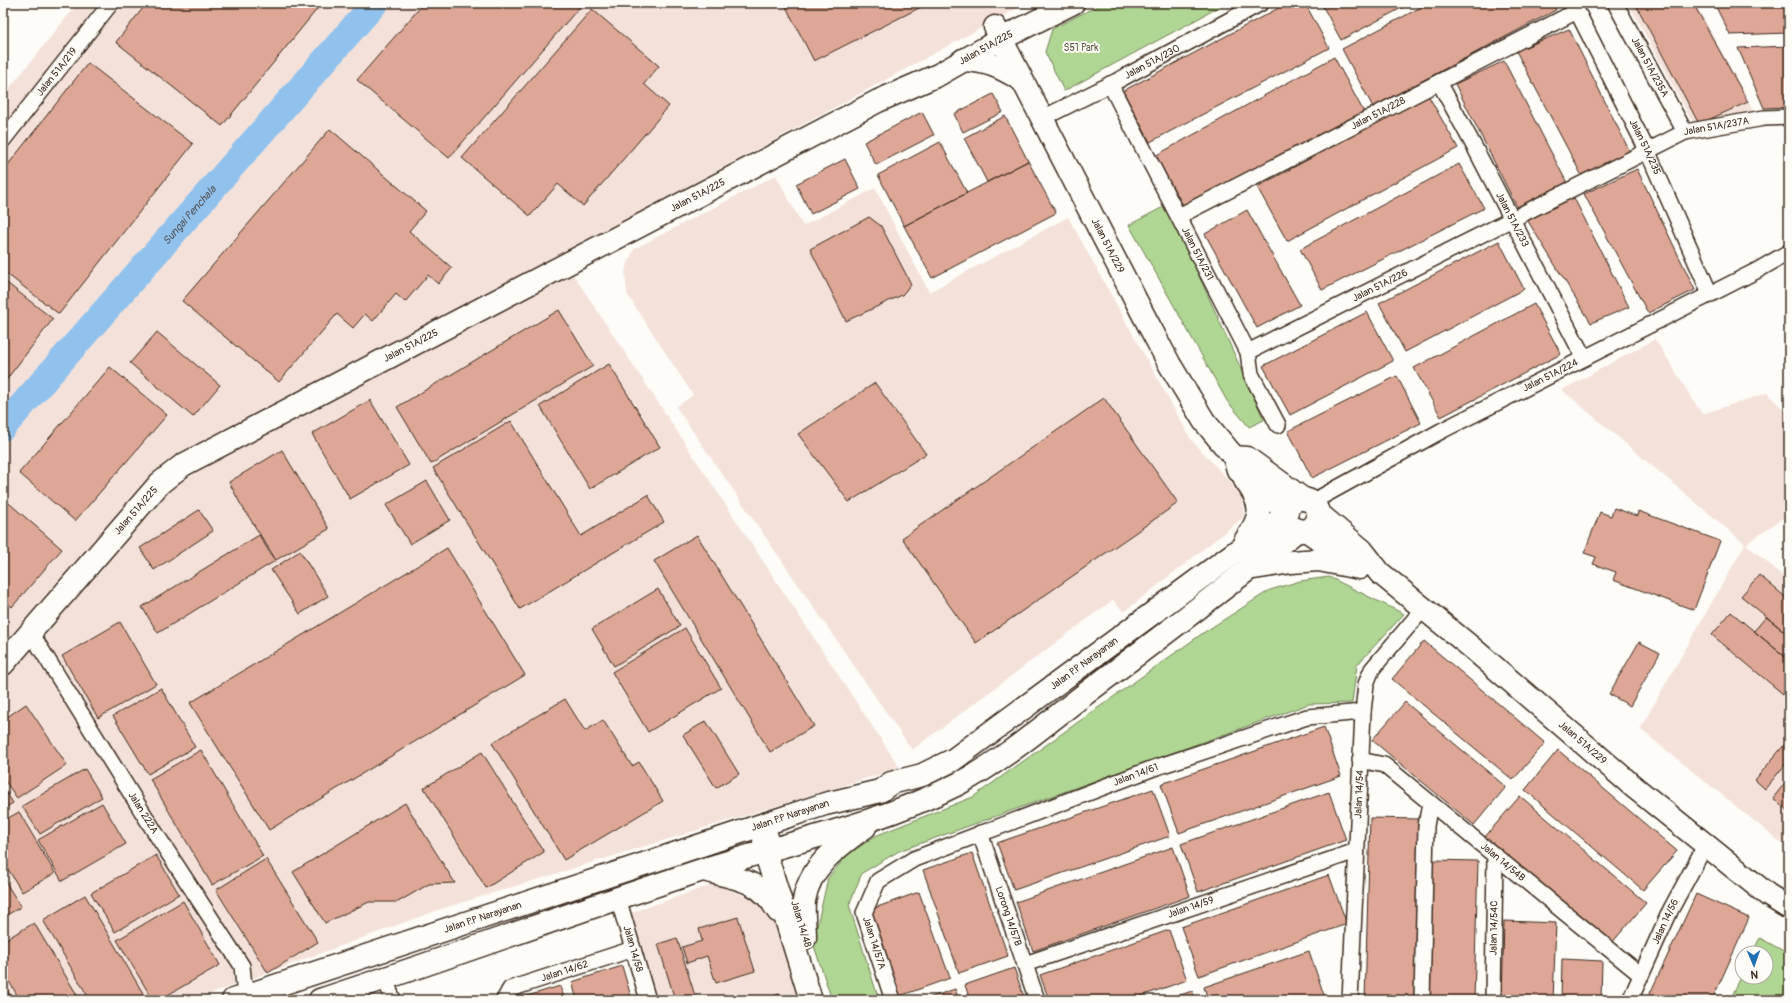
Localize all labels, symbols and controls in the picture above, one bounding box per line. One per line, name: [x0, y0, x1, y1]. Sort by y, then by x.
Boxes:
street label: Jalan 51A/225: [957, 28, 1015, 68]
street label: Jalan 51A/235A: [1629, 35, 1671, 100]
park label: S51 Park: [1064, 42, 1099, 54]
street label: Jalan 51A/230: [1122, 42, 1182, 82]
street label: Jalan 51A/219: [34, 45, 80, 98]
street label: Jalan 51A/228: [1349, 94, 1407, 132]
street label: Jalan 51A/237A: [1683, 115, 1750, 138]
street label: Jalan 51A/235: [1627, 117, 1663, 177]
street label: Jalan 51A/225: [668, 176, 727, 215]
water label: Sungai Penchala: [160, 182, 219, 247]
street label: Jalan 51A/233: [1493, 190, 1532, 249]
street label: Jalan 51A/229: [1089, 216, 1127, 275]
street label: Jalan 51A/231: [1179, 225, 1216, 283]
street label: Jalan 51A/226: [1350, 266, 1410, 304]
street label: Jalan 51A/225: [381, 326, 440, 365]
street label: Jalan 51A/224: [1521, 356, 1580, 394]
street label: Jalan 51A/225: [112, 484, 160, 537]
street label: Jalan P.P Narayanan: [1048, 634, 1121, 692]
street label: Jalan 51A/229: [1556, 719, 1609, 767]
street label: Jalan 14/61: [1112, 761, 1160, 789]
street label: Jalan 14/54: [1352, 769, 1366, 819]
street label: Jalan 222A: [125, 790, 161, 837]
street label: Jalan P.P Narayanan: [750, 797, 831, 834]
street label: Jalan 14/54B: [1478, 840, 1528, 884]
street label: Lorong 14/57B: [993, 885, 1024, 948]
street label: Jalan 14/59: [1166, 894, 1215, 921]
street label: Jalan 14/56: [1650, 897, 1681, 946]
street label: Jalan P.P Narayanan: [442, 899, 523, 936]
street label: Jalan 14/48: [788, 899, 814, 949]
street label: Jalan 14/54C: [1488, 901, 1500, 955]
street label: Jalan 14/57A: [860, 915, 888, 971]
street label: Jalan 14/58: [620, 924, 645, 973]
north arrow: [1734, 945, 1774, 985]
street label: Jalan 14/62: [540, 958, 590, 984]
text: N: [1750, 968, 1758, 981]

